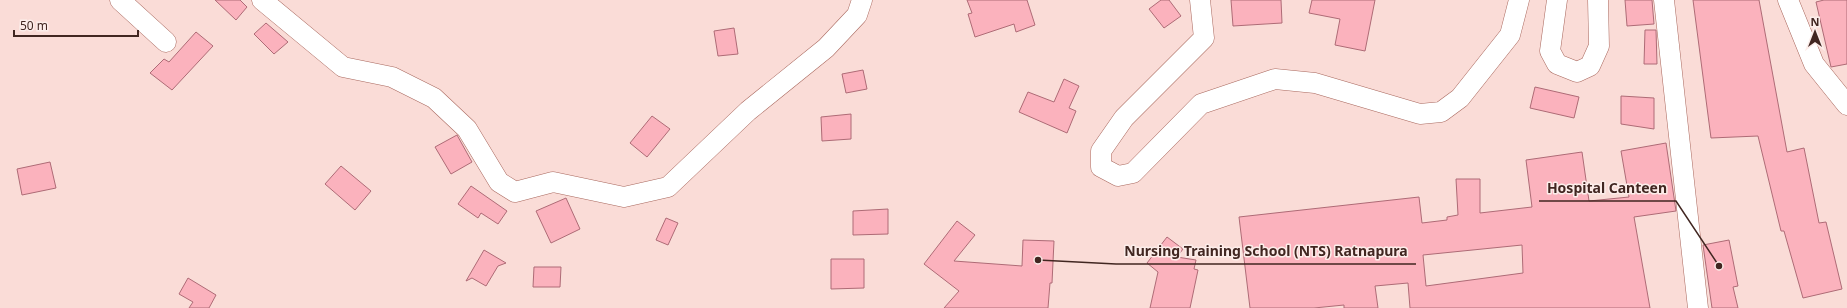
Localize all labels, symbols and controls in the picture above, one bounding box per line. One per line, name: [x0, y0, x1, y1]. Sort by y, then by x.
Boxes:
scale bar: [14, 12, 138, 38]
north arrow: [1795, 12, 1835, 52]
text: N: [1811, 14, 1819, 29]
text: 50 m: [20, 17, 48, 34]
callout: Hospital Canteen: [1539, 175, 1676, 201]
text: Hospital Canteen: [1547, 178, 1667, 197]
callout: Nursing Training School (NTS) Ratnapura: [1116, 238, 1416, 264]
text: Nursing Training School (NTS) Ratnapura: [1124, 241, 1408, 260]

